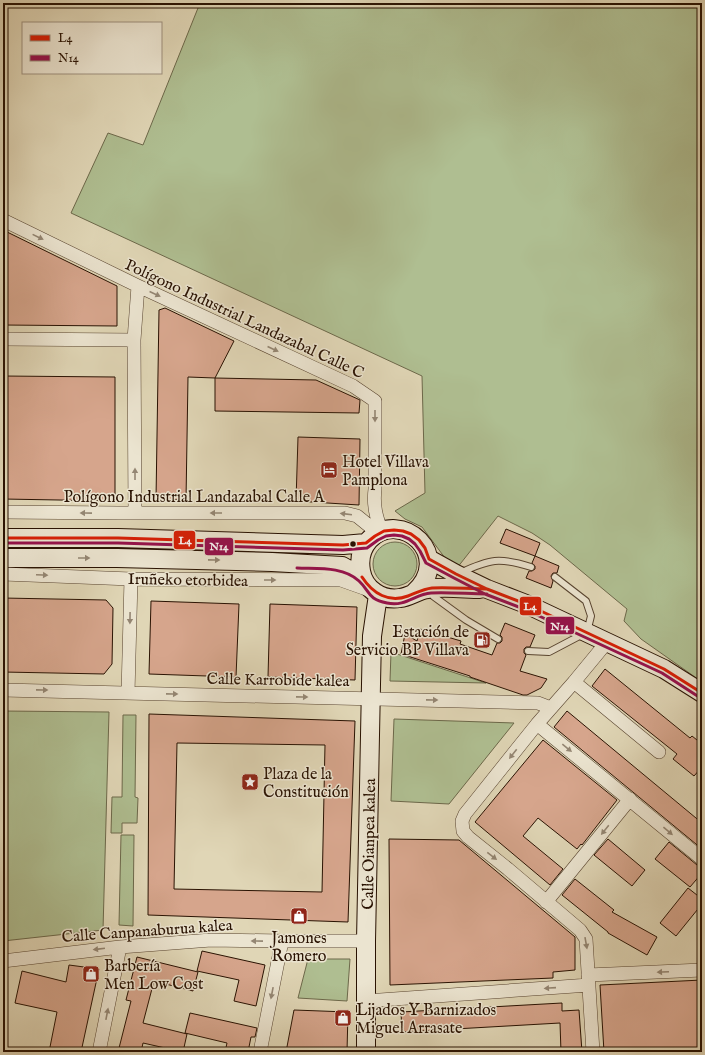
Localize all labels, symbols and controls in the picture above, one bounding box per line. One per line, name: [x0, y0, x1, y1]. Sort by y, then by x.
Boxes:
legend: [22, 22, 162, 74]
text: L4: [58, 31, 73, 46]
text: N14: [58, 51, 79, 66]
one-way arrow: [32, 234, 44, 241]
street label: Polígono Industrial Landazabal Calle C: [121, 255, 367, 384]
one-way arrow: [149, 291, 161, 297]
one-way arrow: [267, 346, 279, 352]
one-way arrow: [372, 410, 378, 423]
place label: Hotel Villava Pamplona: [342, 453, 429, 491]
hotel icon: Hotel Villava Pamplona: [319, 460, 339, 480]
one-way arrow: [132, 467, 138, 480]
street label: Polígono Industrial Landazabal Calle A: [64, 488, 326, 508]
one-way arrow: [79, 510, 92, 516]
one-way arrow: [209, 510, 222, 516]
one-way arrow: [340, 511, 352, 517]
line badge: L4: [173, 530, 196, 550]
text: L4: [177, 534, 192, 548]
line badge: N14: [204, 537, 234, 556]
unlabelled marker: [348, 539, 358, 549]
text: N14: [208, 540, 229, 554]
one-way arrow: [78, 555, 91, 561]
one-way arrow: [208, 557, 220, 564]
street label: Iruñeko etorbidea: [128, 570, 248, 592]
one-way arrow: [36, 572, 48, 579]
one-way arrow: [264, 577, 277, 583]
line badge: L4: [519, 596, 542, 616]
text: L4: [522, 600, 537, 614]
one-way arrow: [127, 612, 133, 625]
line badge: N14: [545, 616, 575, 635]
text: N14: [549, 620, 570, 634]
place label: Estación de Servicio BP Villava: [346, 623, 469, 661]
fuel station icon: Estación de Servicio BP Villava: [472, 630, 492, 650]
street label: Calle Karrobide kalea: [206, 670, 350, 692]
one-way arrow: [36, 687, 49, 693]
one-way arrow: [166, 691, 179, 697]
one-way arrow: [296, 694, 309, 700]
one-way arrow: [426, 697, 439, 703]
one-way arrow: [562, 744, 573, 753]
one-way arrow: [508, 749, 517, 760]
place label: Plaza de la Constitución: [263, 765, 349, 803]
place icon: Plaza de la Constitución: [240, 772, 260, 792]
street label: Calle Oianpea kalea: [359, 778, 381, 910]
one-way arrow: [601, 824, 610, 835]
one-way arrow: [663, 826, 673, 835]
one-way arrow: [487, 852, 498, 861]
shop icon: Jamones Romero: [289, 906, 309, 926]
street label: Calle Canpanaburua kalea: [61, 916, 233, 948]
place label: Jamones Romero: [269, 929, 327, 967]
one-way arrow: [251, 937, 263, 944]
one-way arrow: [583, 937, 589, 950]
one-way arrow: [93, 946, 105, 953]
place label: Barbería Men Low Cost: [104, 957, 204, 995]
shop icon: Barbería Men Low Cost: [81, 964, 101, 984]
one-way arrow: [656, 969, 669, 975]
one-way arrow: [544, 984, 556, 991]
one-way arrow: [268, 987, 274, 999]
place label: Lijados Y Barnizados Miguel Arrasate: [356, 1001, 497, 1039]
one-way arrow: [104, 1008, 110, 1020]
shop icon: Lijados Y Barnizados Miguel Arrasate: [333, 1008, 353, 1028]

